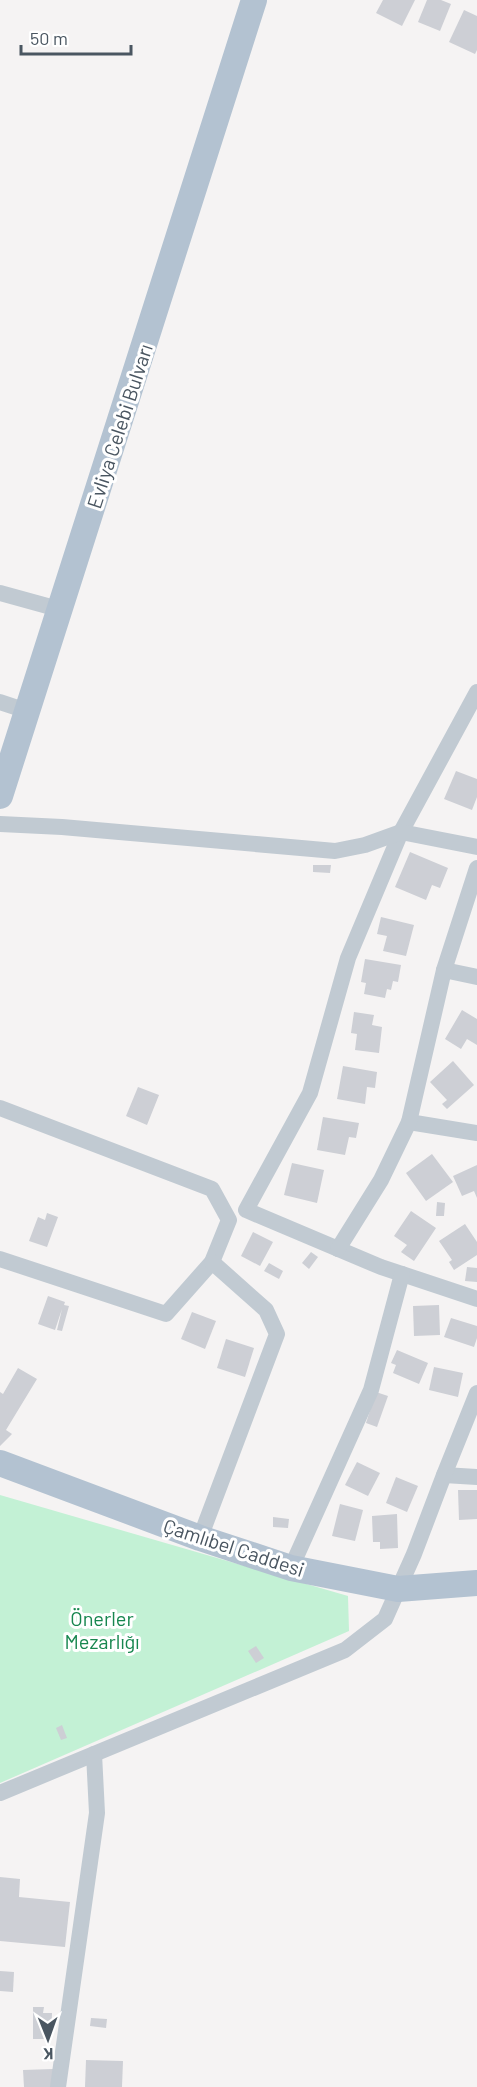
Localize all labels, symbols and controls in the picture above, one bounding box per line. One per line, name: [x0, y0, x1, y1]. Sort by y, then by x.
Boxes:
scale bar: [21, 18, 130, 56]
text: 50 m: [30, 27, 68, 49]
street label: Evliya Celebi Bulvarı: [81, 341, 157, 511]
street label: Çamlıbel Caddesi: [160, 1513, 308, 1581]
park label: Önerler Mezarlığı: [64, 1606, 140, 1653]
north arrow: [18, 2009, 78, 2069]
text: K: [43, 2045, 53, 2064]

